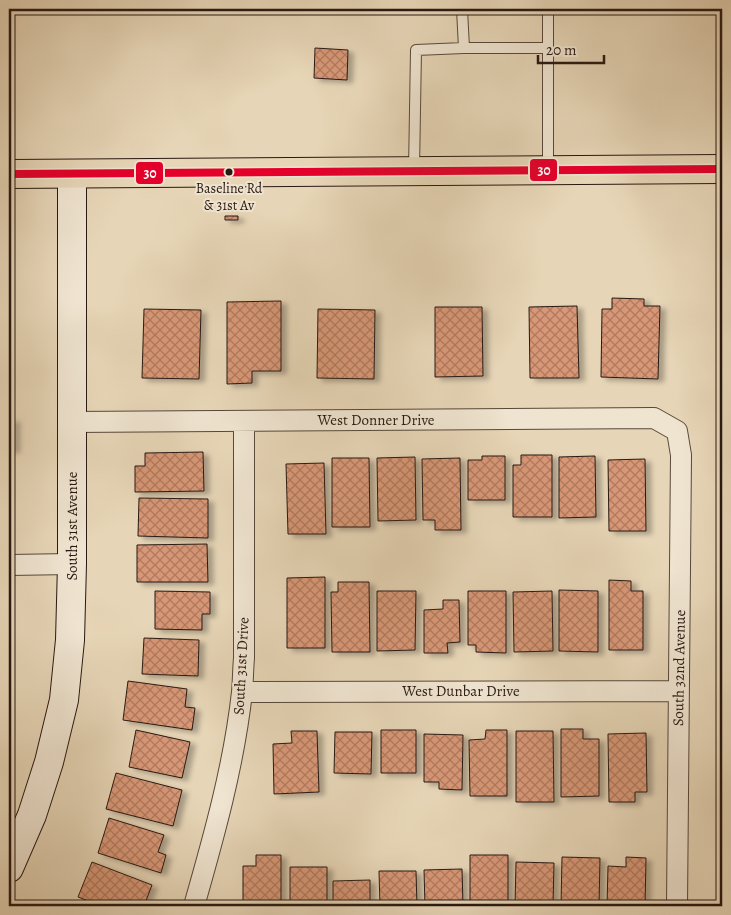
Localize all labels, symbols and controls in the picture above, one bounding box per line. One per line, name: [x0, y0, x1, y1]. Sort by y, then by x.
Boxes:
scale bar: [538, 32, 605, 64]
text: 20 m: [546, 40, 577, 60]
line badge: 30: [529, 158, 558, 182]
line badge: 30: [135, 161, 164, 185]
text: 30: [537, 161, 551, 180]
text: 30: [143, 164, 157, 183]
marker: Baseline Rd & 31st Av: [224, 167, 234, 177]
place label: Baseline Rd & 31st Av: [196, 179, 263, 215]
street label: West Donner Drive: [316, 410, 435, 430]
street label: South 31st Avenue: [62, 471, 82, 581]
street label: South 32nd Avenue: [668, 609, 690, 726]
street label: South 31st Drive: [228, 616, 254, 716]
street label: West Dunbar Drive: [401, 681, 520, 701]

